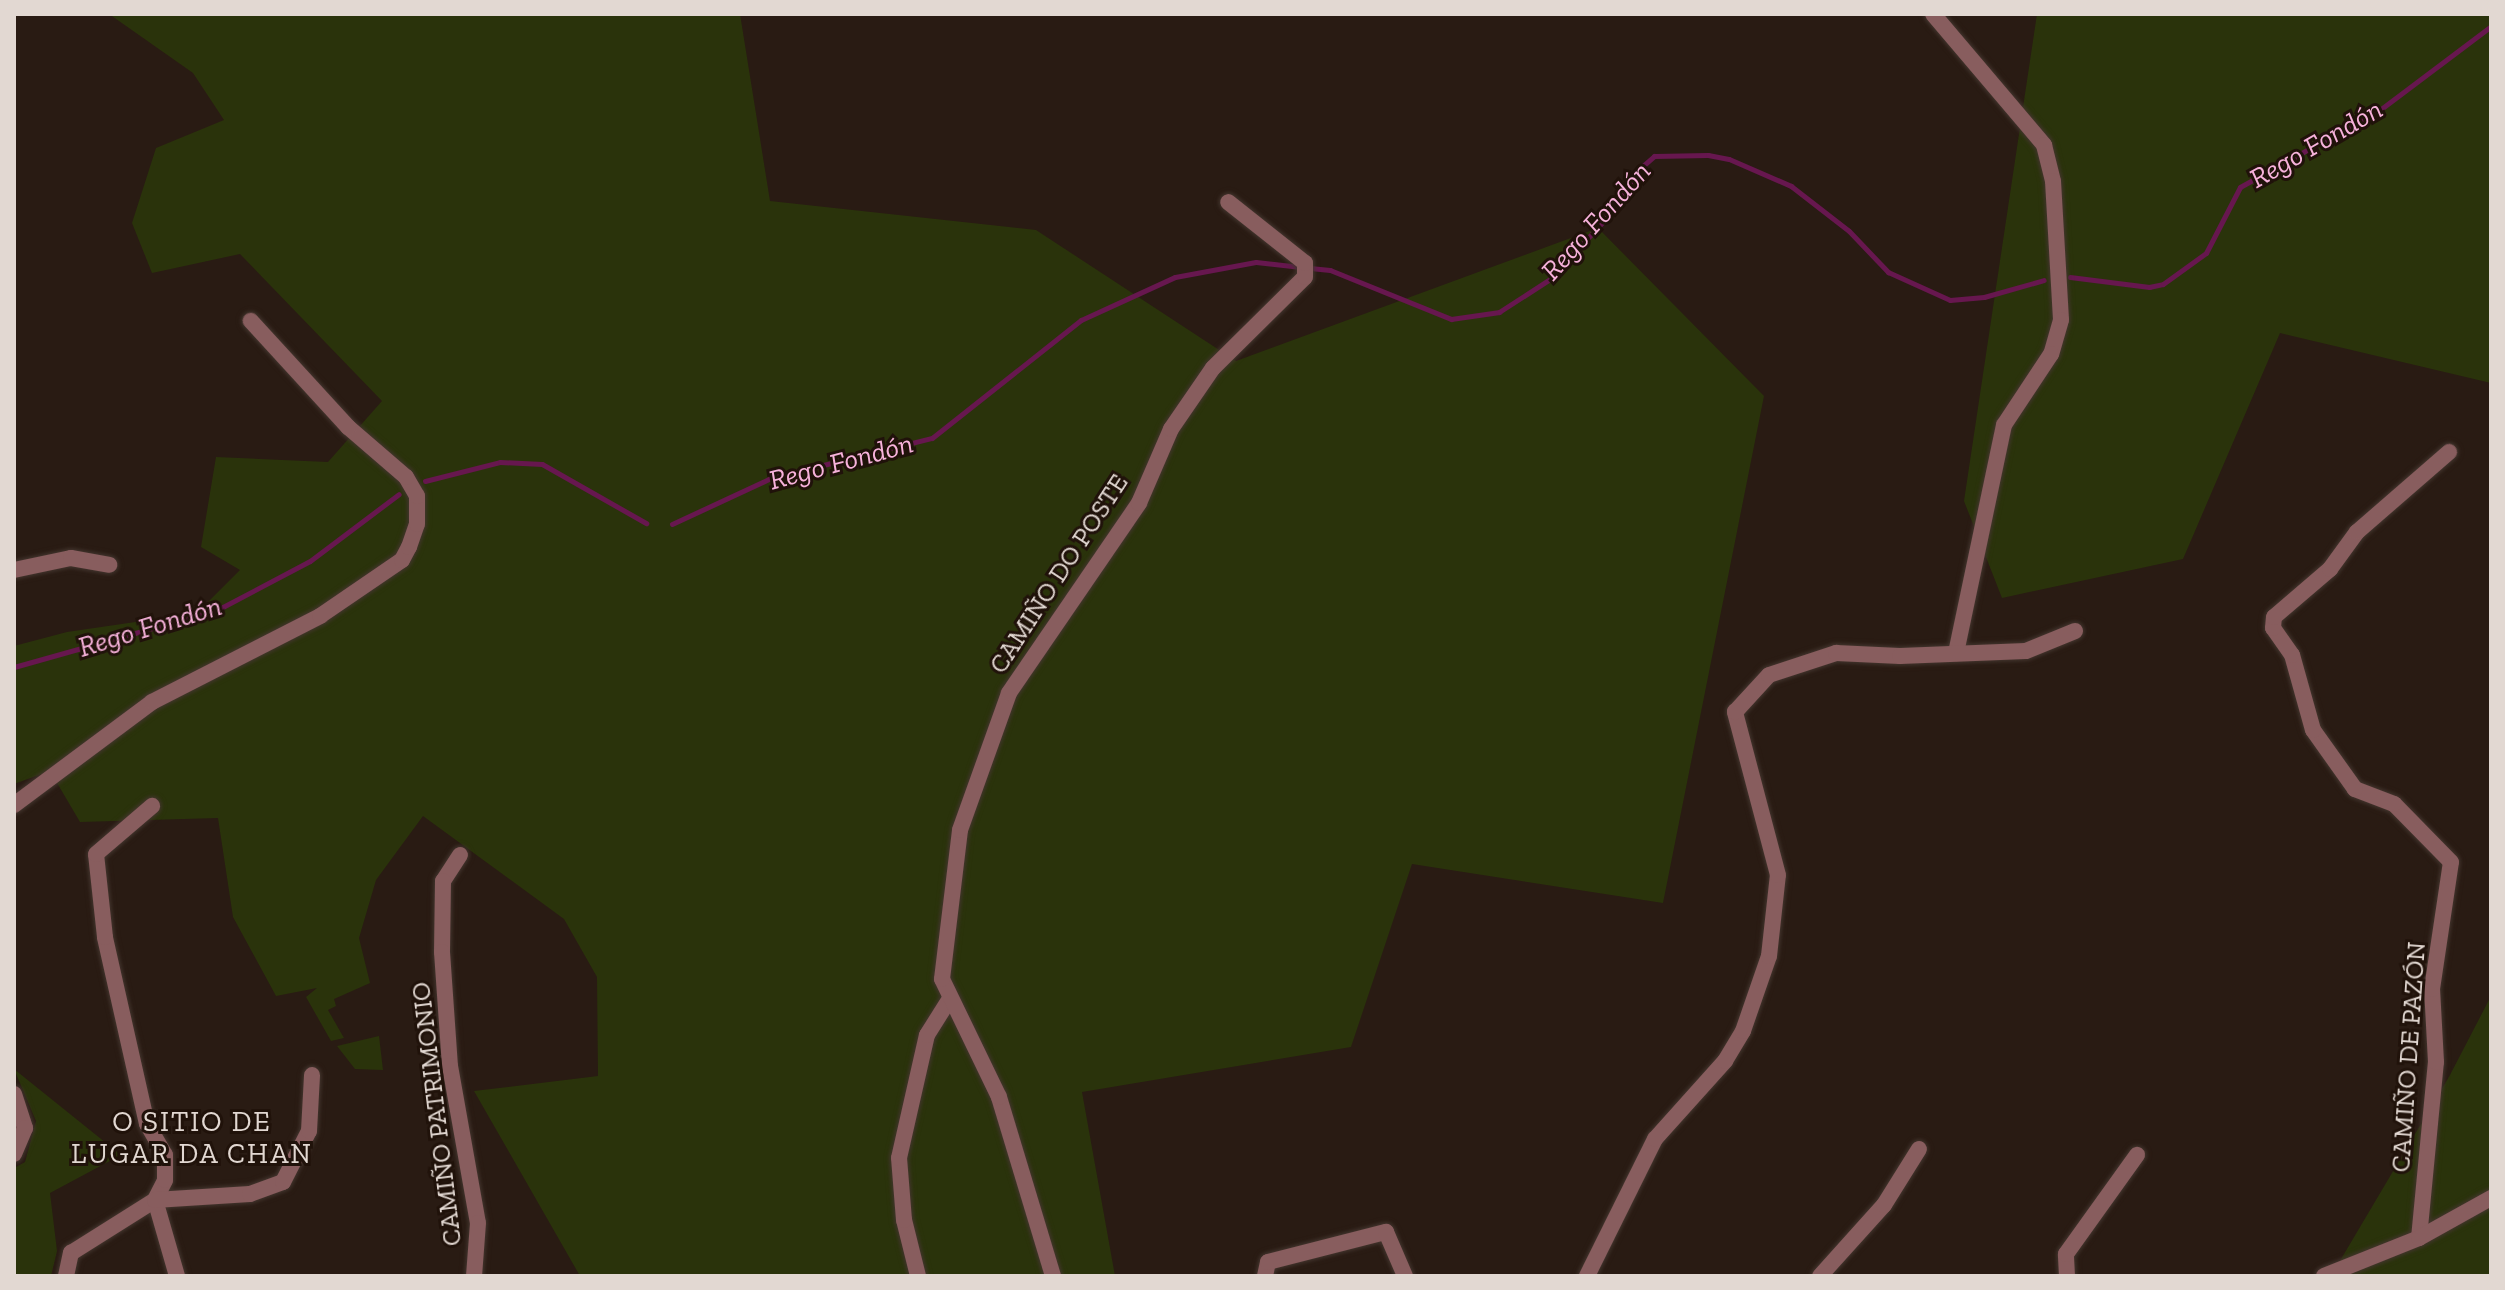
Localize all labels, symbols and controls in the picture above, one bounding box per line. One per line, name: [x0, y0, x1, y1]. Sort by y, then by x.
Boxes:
water label: Rego Fondón: [2244, 92, 2388, 196]
water label: Rego Fondón: [1534, 155, 1658, 287]
water label: Rego Fondón: [765, 427, 917, 497]
street label: CAMIÑO DO POSTE: [983, 469, 1135, 679]
water label: Rego Fondón: [74, 589, 226, 665]
street label: CAMIÑO DE PAZÓN: [2385, 941, 2433, 1173]
street label: CAMIÑO PATRIMONIO: [405, 980, 469, 1248]
district label: O SITIO DE LUGAR DA CHAN: [71, 1105, 313, 1171]

